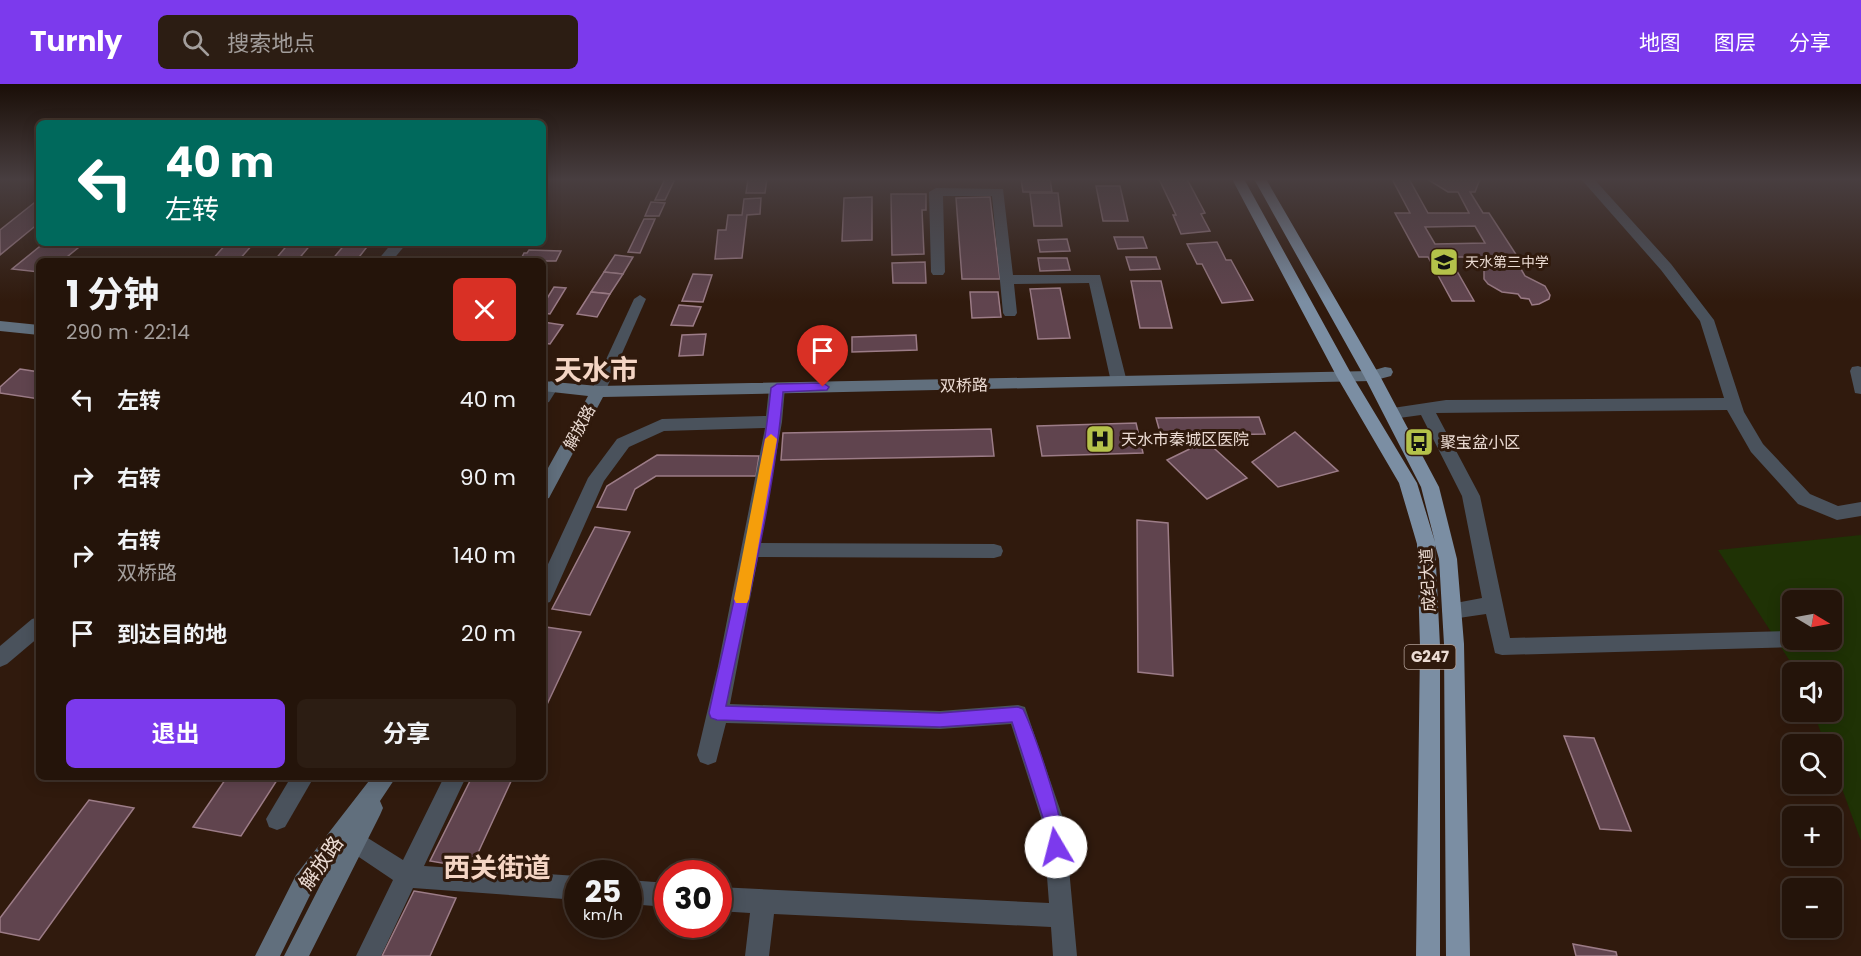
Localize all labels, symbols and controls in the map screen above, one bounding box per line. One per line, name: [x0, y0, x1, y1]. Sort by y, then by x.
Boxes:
search box: [158, 15, 578, 69]
text: Turnly: [30, 22, 122, 61]
icon: search: [179, 26, 212, 59]
text: 搜索地点: [227, 28, 315, 59]
text: 地图: [1639, 28, 1681, 57]
text: 图层: [1714, 28, 1756, 57]
text: 分享: [1789, 28, 1831, 57]
text: 40 m: [165, 133, 274, 192]
icon: left: [66, 144, 144, 222]
text: 左转: [165, 191, 219, 228]
school or university icon: 天水第三中学: [1428, 246, 1460, 278]
place label: 天水第三中学: [1465, 252, 1549, 272]
text: 1 分钟: [66, 269, 159, 320]
button: close: [453, 278, 516, 341]
text: 290 m · 22:14: [66, 318, 190, 346]
pin: [797, 325, 848, 387]
icon: arrive: [806, 334, 839, 367]
district label: 天水市: [554, 351, 638, 390]
street label: 双桥路: [940, 374, 988, 397]
icon: left: [66, 383, 99, 416]
text: 40 m: [460, 384, 516, 415]
text: 左转: [117, 385, 161, 416]
street label: 解放路: [558, 401, 601, 454]
hospital icon: 天水市秦城区医院: [1084, 423, 1116, 455]
bus stop icon: 聚宝盆小区: [1403, 426, 1435, 458]
place label: 天水市秦城区医院: [1121, 428, 1249, 451]
place label: 聚宝盆小区: [1440, 431, 1520, 454]
icon: right: [66, 461, 99, 494]
text: 90 m: [460, 462, 516, 493]
text: 右转: [117, 463, 161, 494]
text: 右转: [117, 525, 161, 556]
icon: right: [66, 539, 99, 572]
text: 140 m: [453, 540, 516, 571]
street label: 成纪大道: [1414, 547, 1441, 613]
text: 双桥路: [117, 559, 177, 587]
north arrow: [1782, 590, 1842, 650]
map controls: [1782, 590, 1842, 938]
icon: arrive: [66, 617, 99, 650]
text: 20 m: [461, 618, 516, 649]
text: 到达目的地: [117, 619, 227, 650]
road number: G247: [1404, 645, 1456, 669]
button: sound: [1782, 662, 1842, 722]
button: 退出: [66, 699, 285, 768]
button: 分享: [297, 699, 516, 768]
button: search: [1782, 734, 1842, 794]
button: +: [1782, 806, 1842, 866]
position arrow: [1024, 815, 1088, 879]
street label: 解放路: [292, 830, 350, 896]
district label: 西关街道: [443, 849, 551, 886]
speed limit sign: 30: [654, 860, 732, 938]
text: 25: [585, 870, 621, 913]
button: −: [1782, 878, 1842, 938]
text: km/h: [583, 904, 623, 925]

